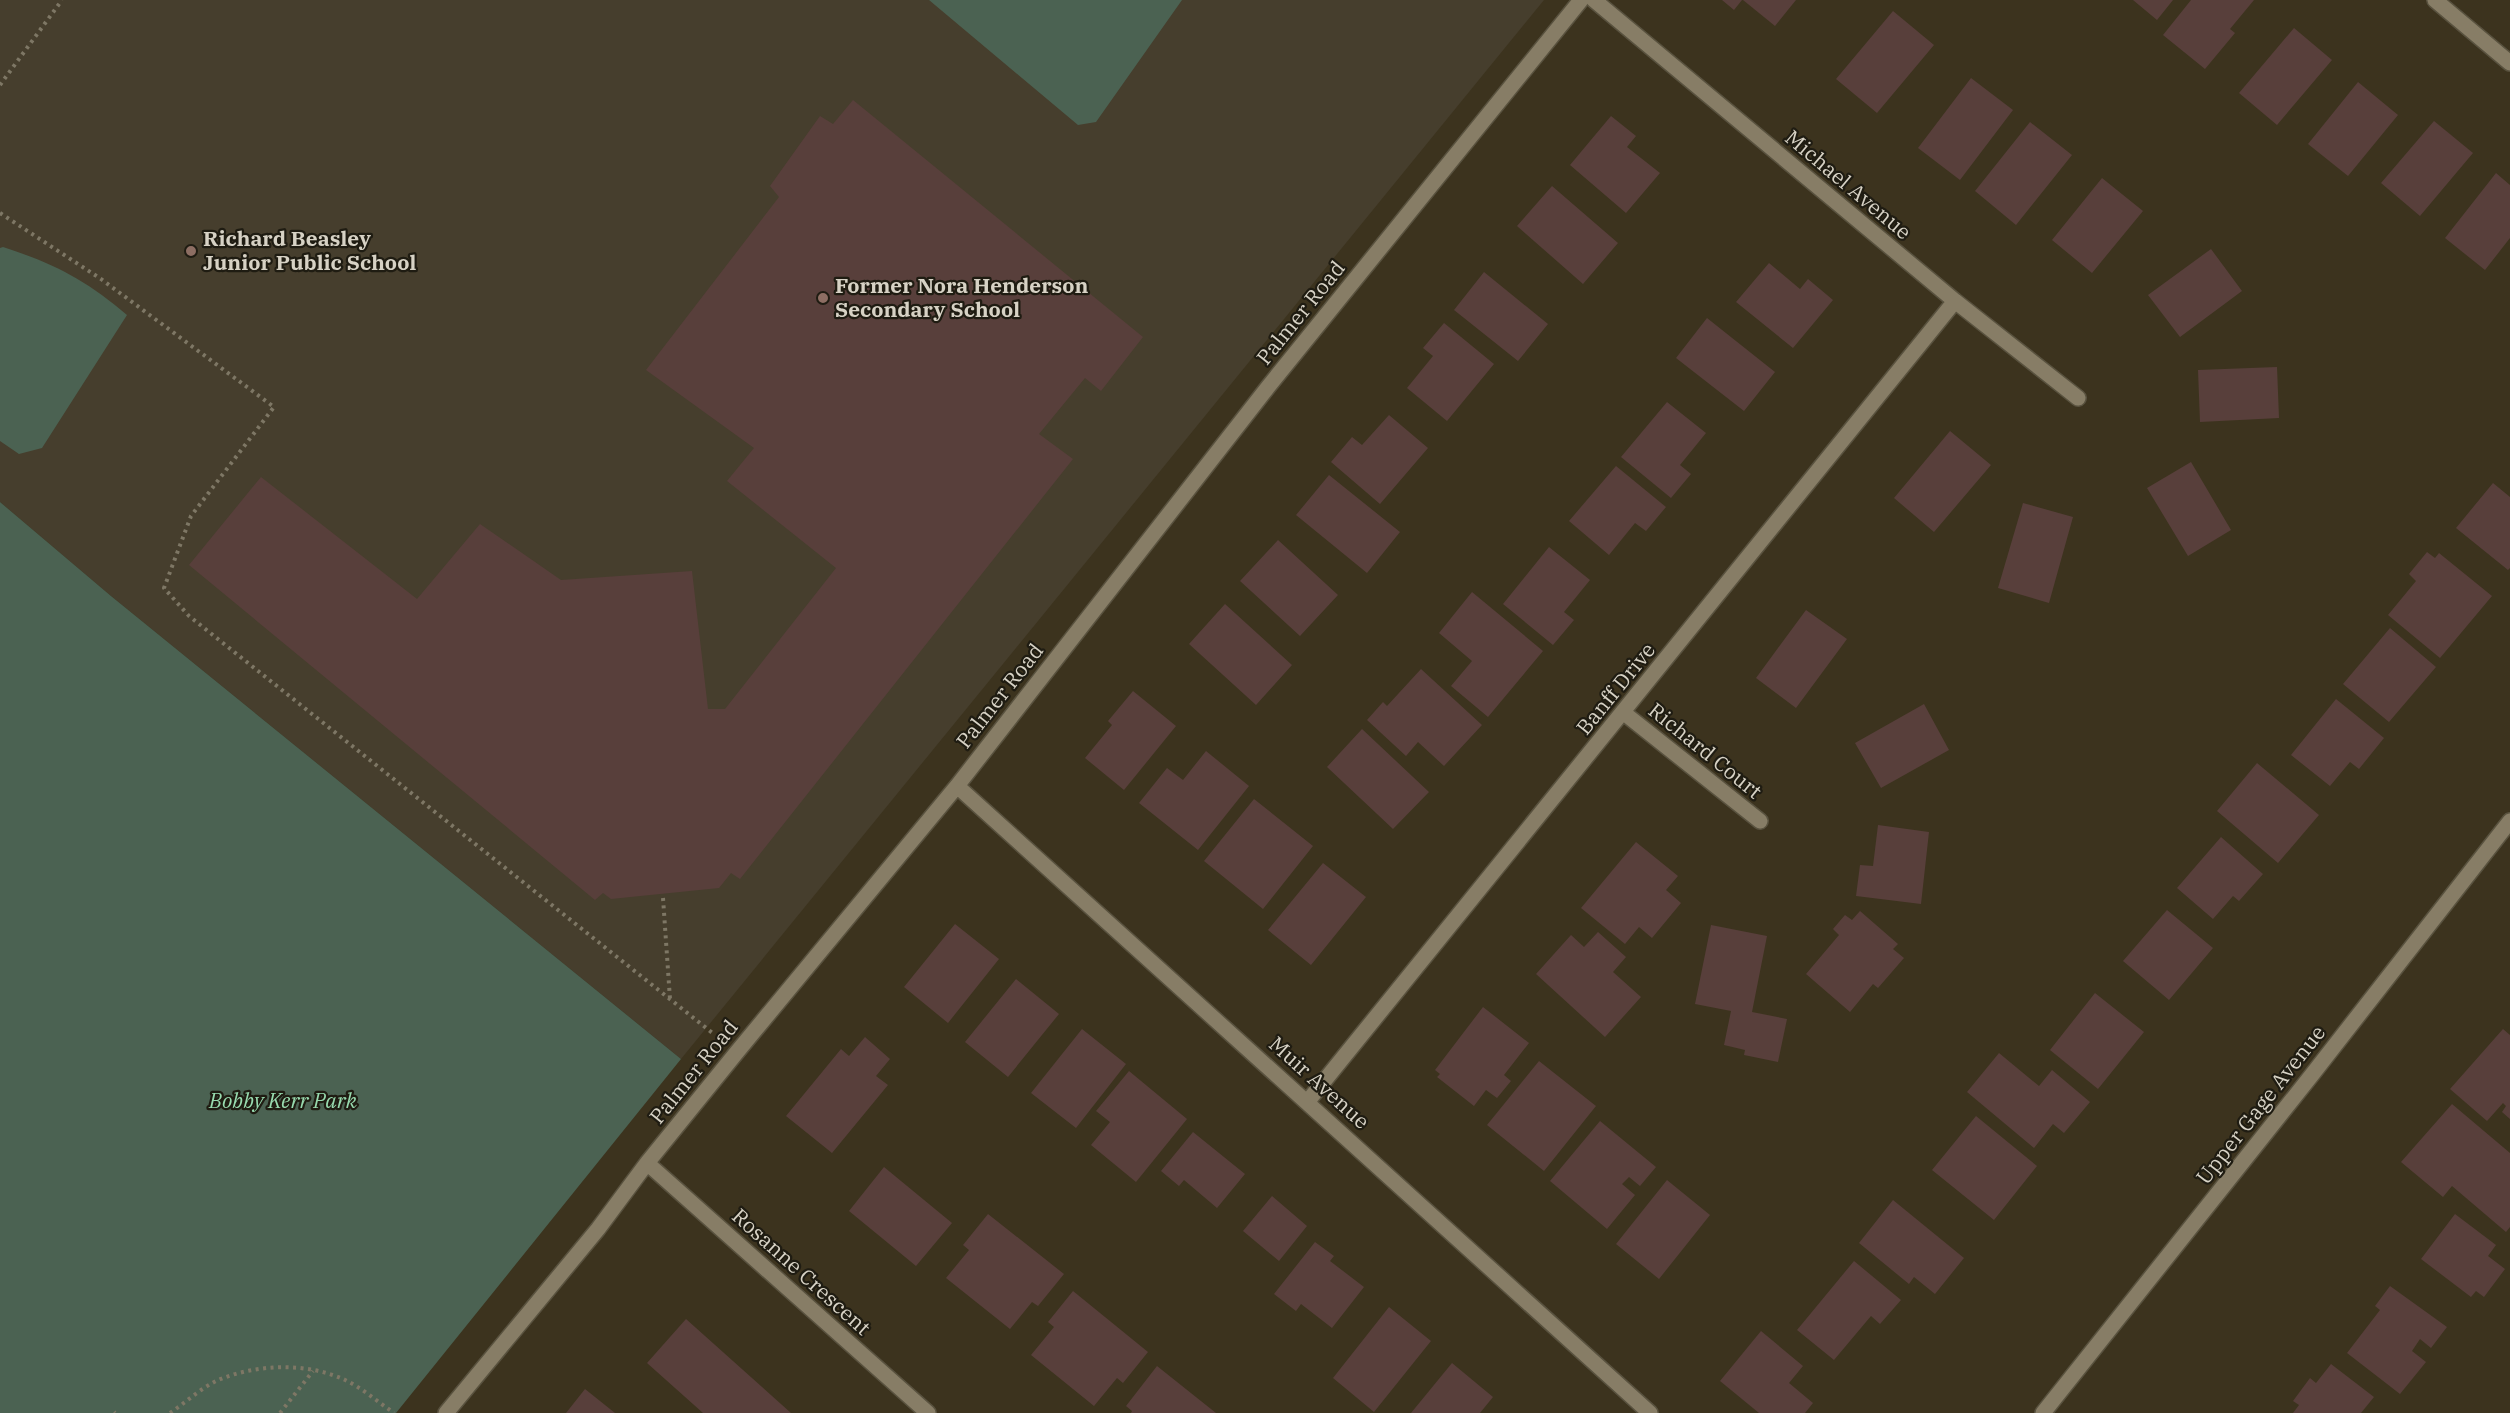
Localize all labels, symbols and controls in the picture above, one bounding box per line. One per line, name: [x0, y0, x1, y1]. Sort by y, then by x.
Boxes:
street label: Michael Avenue: [1780, 123, 1918, 245]
place label: Richard Beasley Junior Public School: [203, 224, 416, 276]
marker: Richard Beasley Junior Public School: [184, 244, 198, 258]
street label: Palmer Road: [1250, 254, 1351, 370]
place label: Former Nora Henderson Secondary School: [835, 271, 1088, 323]
marker: Former Nora Henderson Secondary School: [816, 291, 830, 305]
street label: Banff Drive: [1569, 636, 1661, 740]
street label: Palmer Road: [949, 637, 1049, 754]
street label: Richard Court: [1643, 696, 1768, 805]
street label: Palmer Road: [643, 1013, 744, 1129]
street label: Upper Gage Avenue: [2189, 1019, 2331, 1190]
street label: Muir Avenue: [1264, 1030, 1376, 1135]
park label: Bobby Kerr Park: [208, 1086, 358, 1114]
street label: Rosanne Crescent: [726, 1202, 877, 1341]

